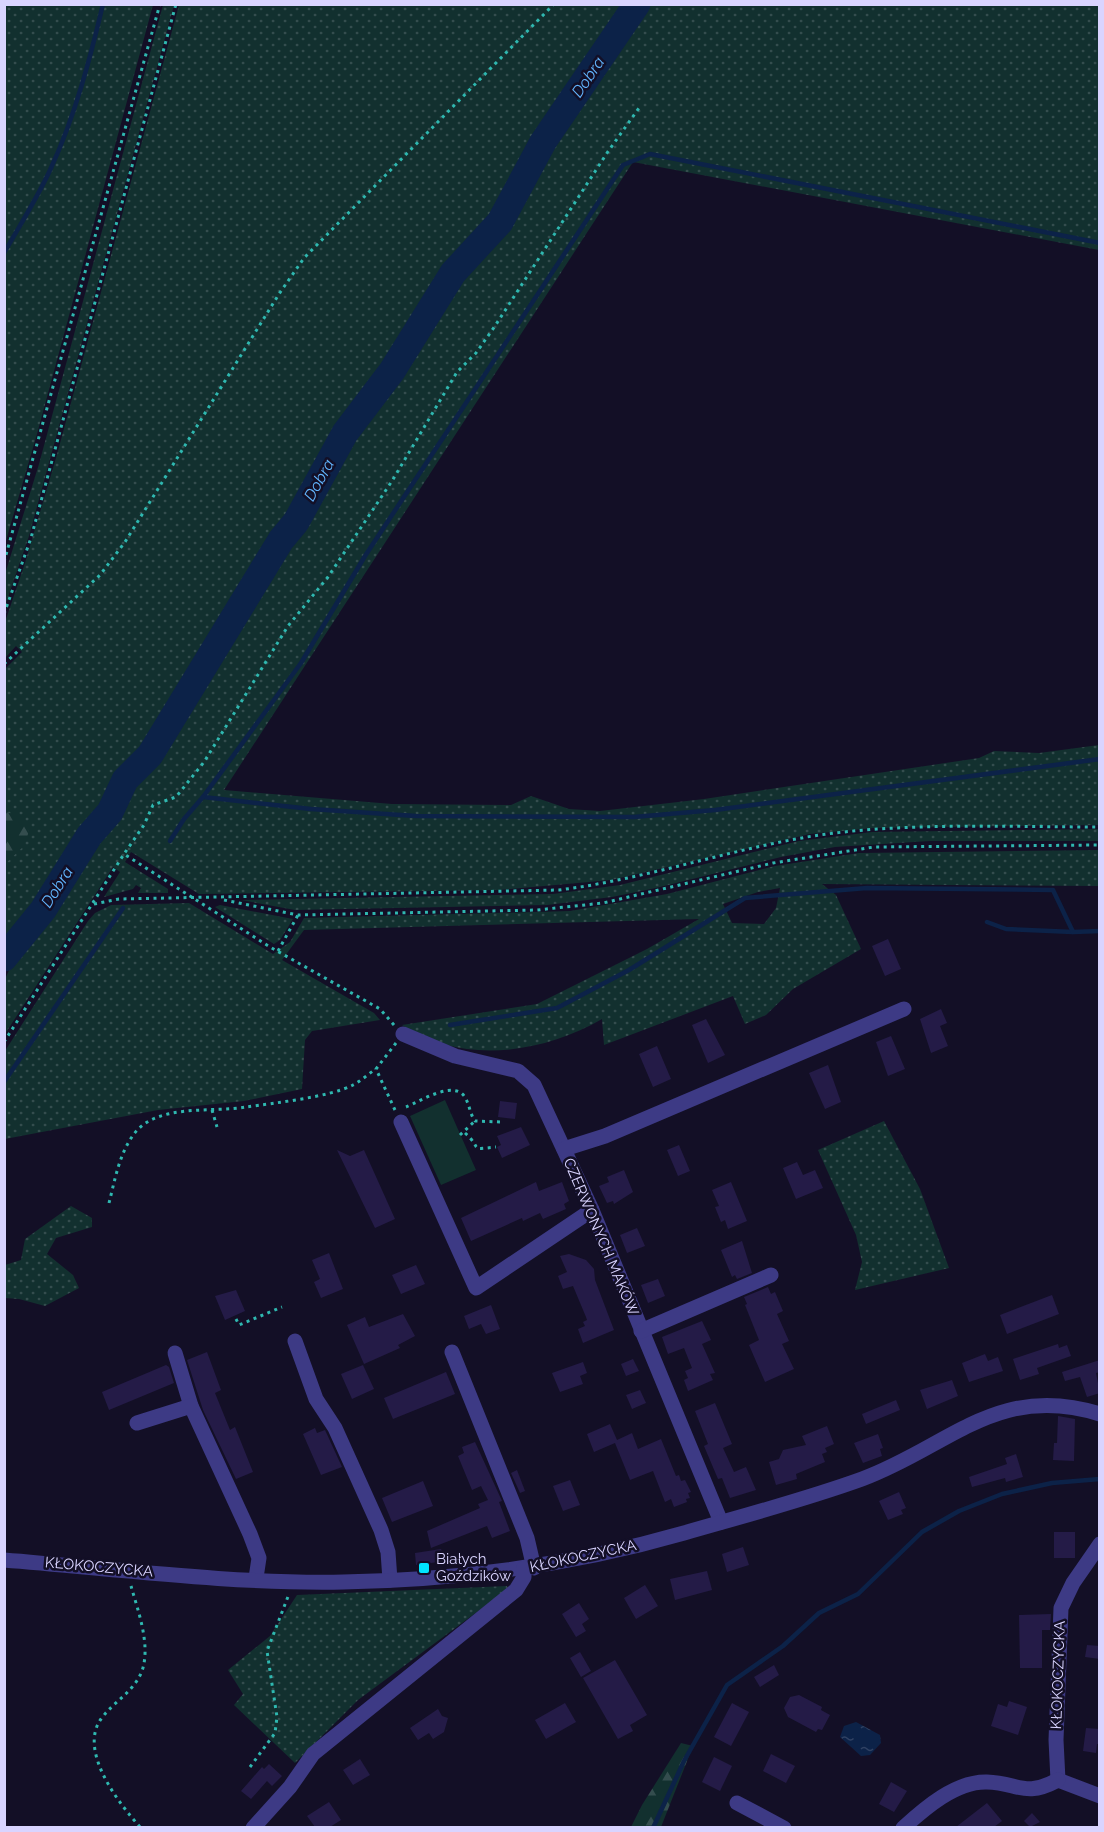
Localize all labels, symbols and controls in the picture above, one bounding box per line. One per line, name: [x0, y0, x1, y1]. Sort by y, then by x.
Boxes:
water label: Dobra: [568, 53, 609, 101]
water label: Dobra: [300, 456, 338, 504]
water label: Dobra: [37, 863, 77, 911]
street label: CZERWONYCH MAKÓW: [560, 1155, 643, 1319]
street label: KŁOKOCZYCKA: [528, 1536, 638, 1576]
place label: Białych Goździków: [436, 1550, 511, 1585]
street label: KŁOKOCZYCKA: [44, 1553, 154, 1581]
marker: Białych Goździków: [417, 1561, 431, 1575]
street label: KŁOKOCZYCKA: [1047, 1620, 1069, 1730]

